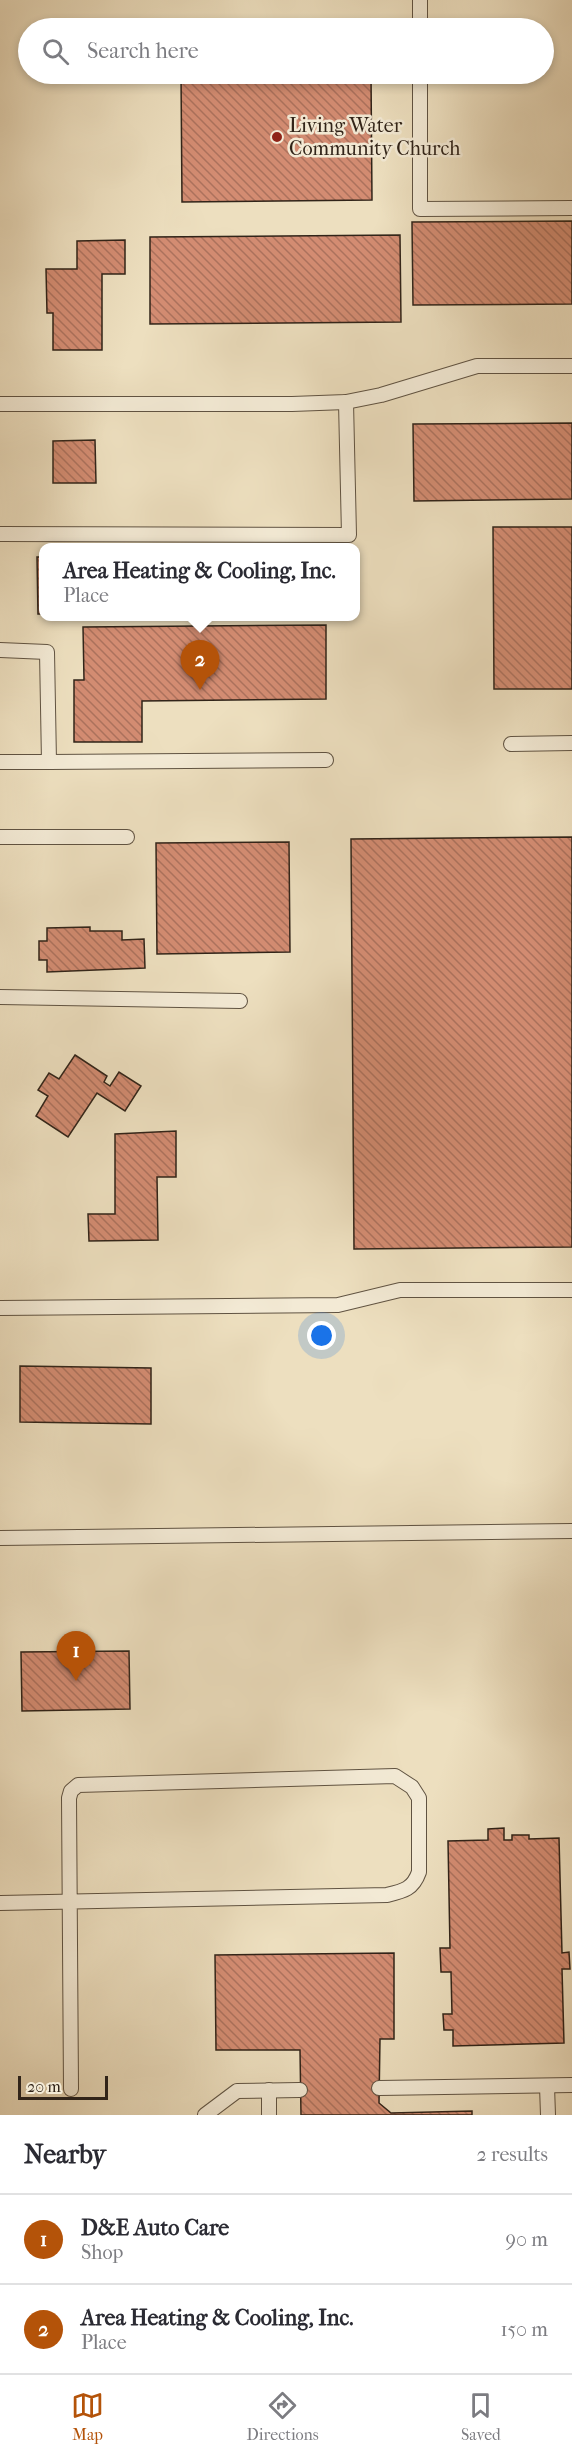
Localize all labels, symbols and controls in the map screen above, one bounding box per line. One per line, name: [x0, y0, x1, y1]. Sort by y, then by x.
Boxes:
search box: [18, 18, 554, 84]
icon: search: [39, 35, 72, 68]
text: Search here: [87, 38, 199, 64]
place label: Living Water Community Church: [289, 114, 461, 160]
marker: Living Water Community Church: [270, 130, 284, 144]
popup: [39, 543, 360, 621]
text: Area Heating & Cooling, Inc.: [63, 558, 336, 584]
text: Place: [63, 584, 109, 607]
pin: 2: [180, 640, 220, 690]
your location: [307, 1321, 336, 1350]
pin: 1: [56, 1632, 96, 1681]
scale bar: [18, 2073, 108, 2100]
text: 20 m: [27, 2077, 61, 2096]
text: Nearby: [24, 2139, 106, 2170]
text: 2 results: [477, 2143, 548, 2166]
text: D&E Auto Care: [81, 2215, 229, 2241]
text: 1: [40, 2228, 47, 2251]
text: 90 m: [506, 2228, 548, 2251]
text: Shop: [81, 2241, 123, 2264]
text: Area Heating & Cooling, Inc.: [81, 2305, 353, 2331]
text: 2: [38, 2318, 49, 2341]
text: 150 m: [500, 2318, 548, 2341]
text: Place: [81, 2331, 127, 2354]
tab: Map: [71, 2389, 104, 2444]
tab: Directions: [247, 2389, 319, 2444]
tab: Saved: [461, 2389, 501, 2444]

